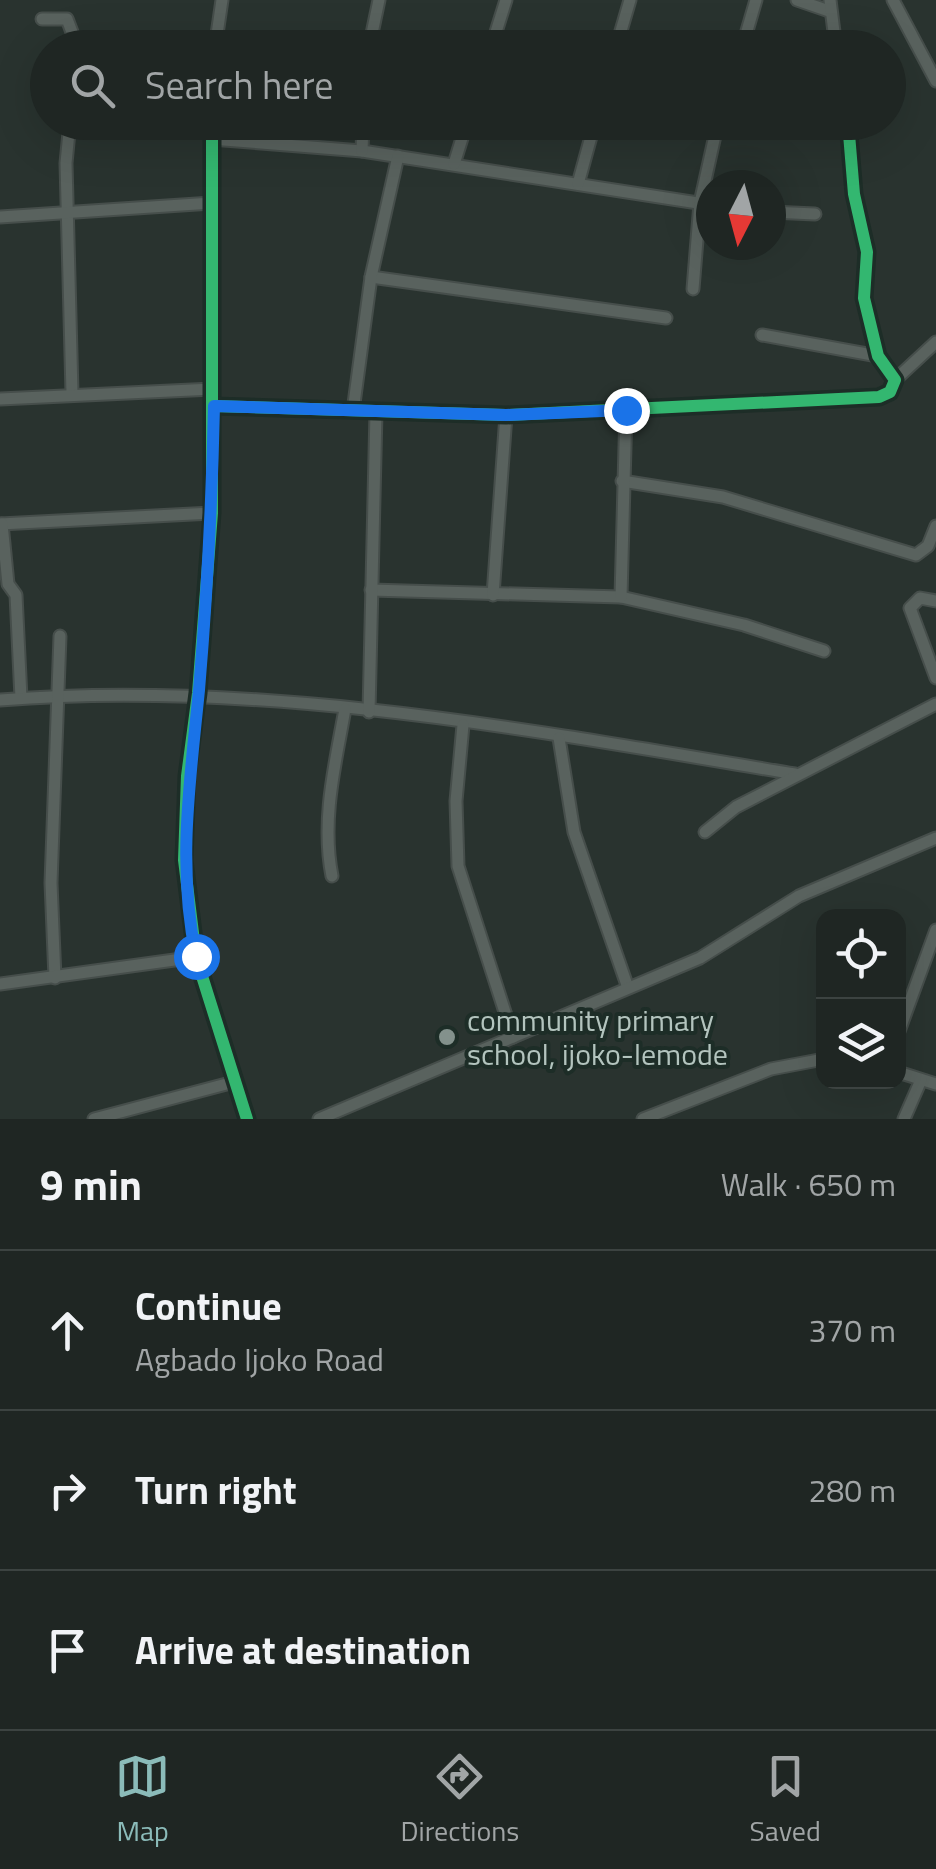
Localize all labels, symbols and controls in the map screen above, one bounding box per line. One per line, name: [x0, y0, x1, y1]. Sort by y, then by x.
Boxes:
search box: [30, 30, 906, 140]
text: Search here: [145, 56, 333, 114]
icon: search: [65, 58, 120, 113]
north arrow: [696, 170, 786, 260]
route end: [604, 388, 650, 434]
map controls: [816, 909, 906, 1089]
button: locate: [816, 909, 906, 999]
route start: [174, 934, 220, 980]
place label: community primary school, ijoko-lemode: [467, 997, 728, 1077]
button: layers: [816, 999, 906, 1089]
marker: community primary school, ijoko-lemode: [436, 1026, 458, 1048]
text: 9 min: [40, 1152, 142, 1216]
text: Walk · 650 m: [721, 1160, 896, 1208]
text: Continue: [135, 1277, 282, 1335]
icon: ahead: [40, 1303, 95, 1358]
text: 370 m: [808, 1306, 896, 1354]
text: Agbado Ijoko Road: [135, 1335, 384, 1383]
text: Turn right: [135, 1461, 297, 1519]
icon: right: [40, 1463, 95, 1518]
text: 280 m: [808, 1466, 896, 1514]
text: Arrive at destination: [135, 1621, 471, 1679]
icon: arrive: [40, 1623, 95, 1678]
tab: Map: [115, 1749, 170, 1852]
tab: Directions: [400, 1749, 519, 1852]
tab: Saved: [750, 1749, 821, 1852]

